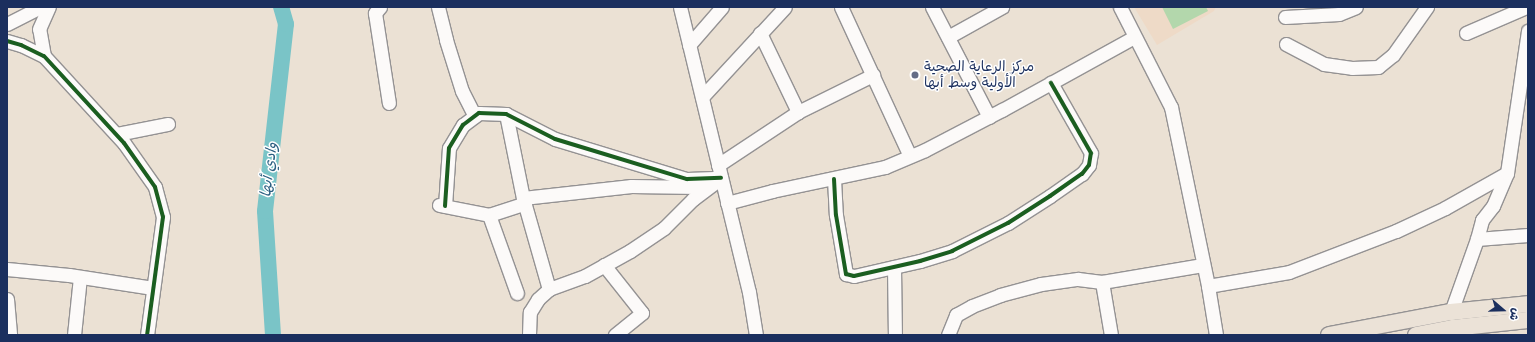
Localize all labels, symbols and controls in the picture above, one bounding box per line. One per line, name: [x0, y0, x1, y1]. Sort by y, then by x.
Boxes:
place label: مركز الرعاية الصحية الأولية وسط أبها: [924, 59, 1034, 92]
marker: مركز الرعاية الصحية الأولية وسط أبها: [909, 69, 921, 81]
water label: وادي أبها: [257, 142, 281, 198]
north arrow: [1483, 290, 1523, 330]
text: ش: [1507, 306, 1523, 322]

